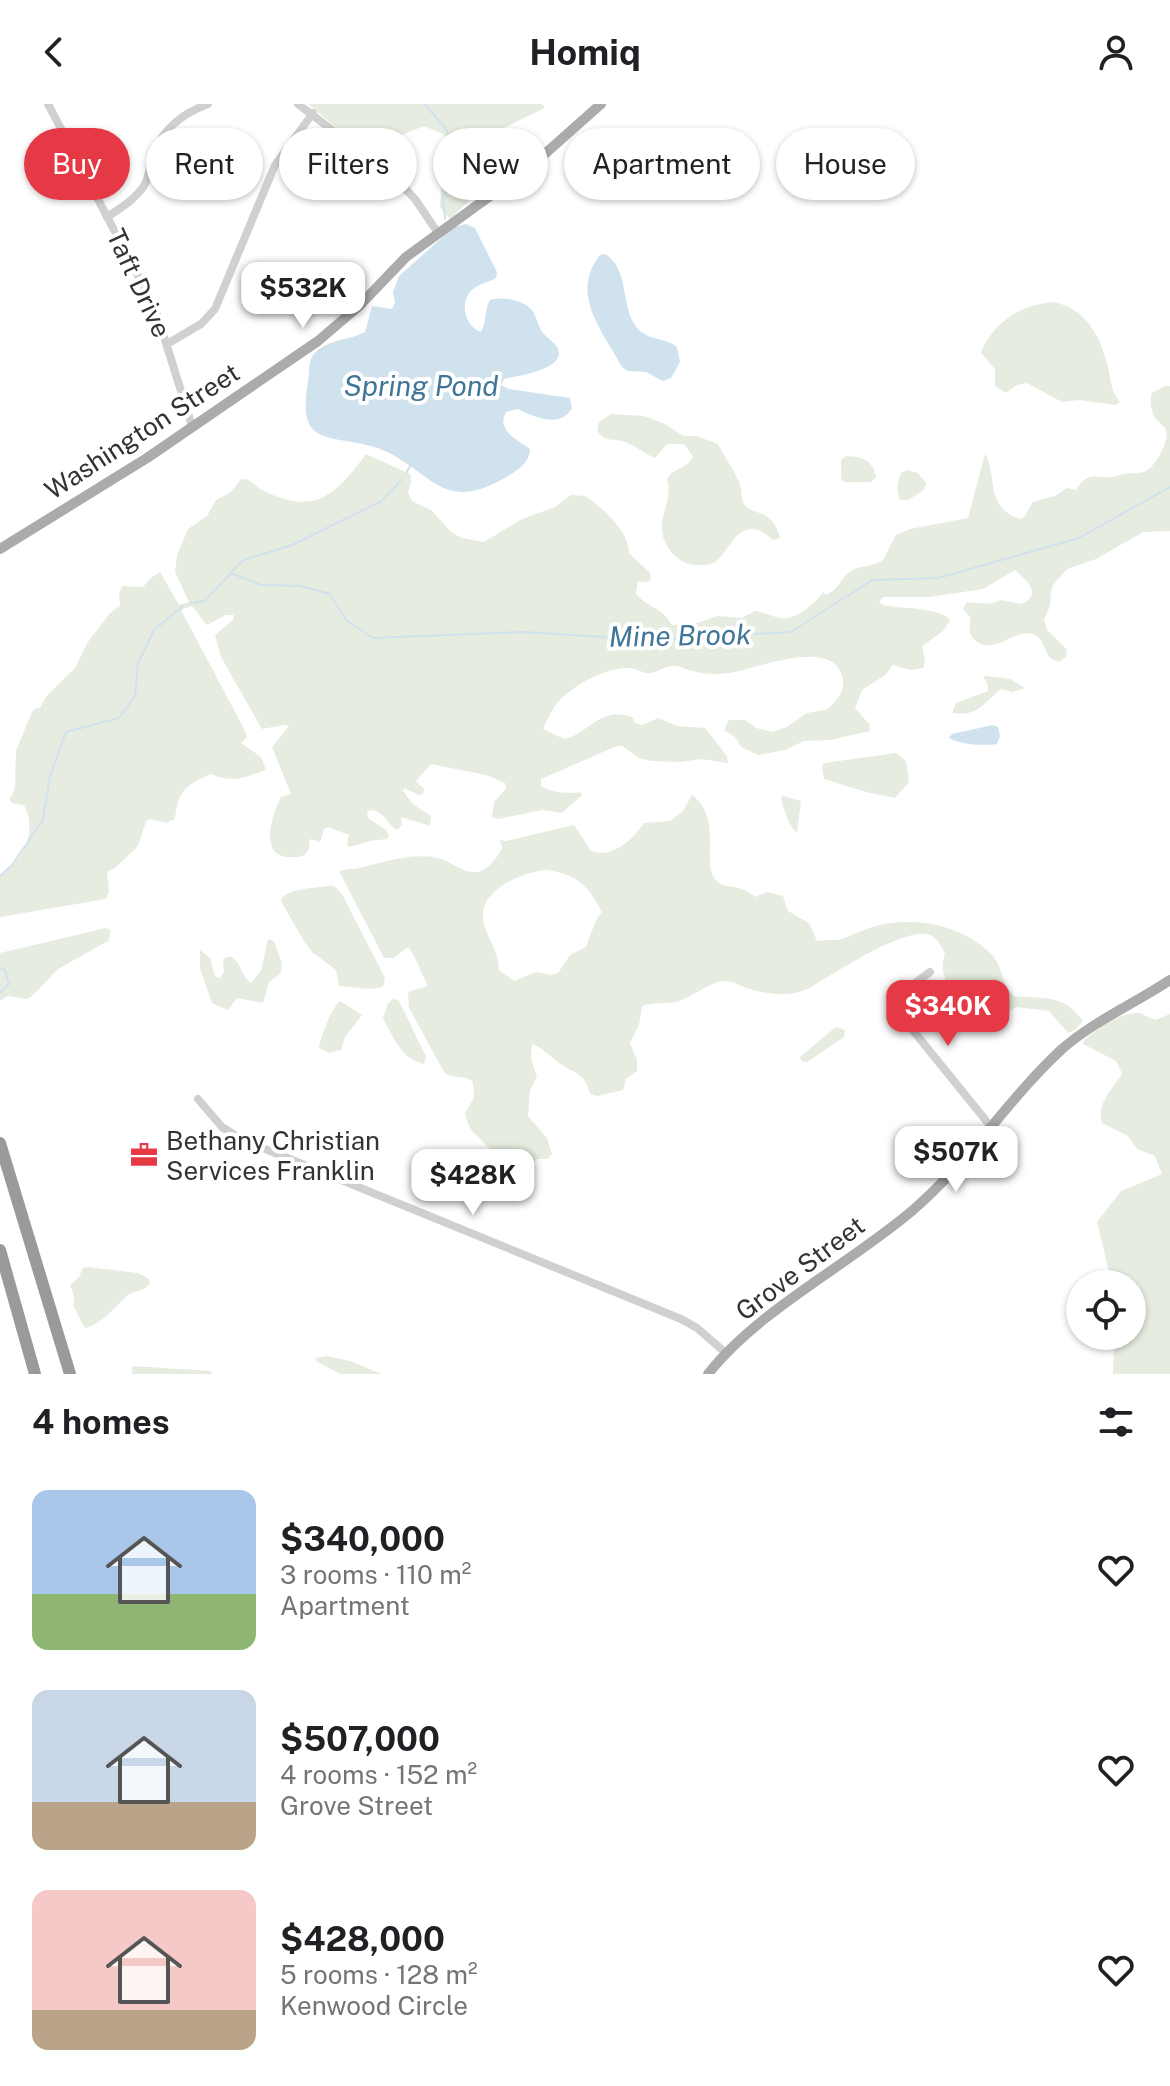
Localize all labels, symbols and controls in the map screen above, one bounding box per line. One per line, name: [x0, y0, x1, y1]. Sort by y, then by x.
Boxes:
icon: back: [32, 30, 76, 74]
icon: person: [1094, 30, 1138, 74]
text: Homiq: [529, 31, 641, 73]
chip: Buy: [24, 128, 130, 200]
chip: Rent: [146, 128, 263, 200]
chip: Filters: [279, 128, 417, 200]
chip: New: [433, 128, 548, 200]
chip: Apartment: [564, 128, 760, 200]
chip: House: [776, 128, 915, 200]
street label: Taft Drive: [100, 224, 178, 342]
pin: $532K: [247, 262, 359, 330]
text: $532K: [259, 272, 347, 303]
street label: Washington Street: [39, 357, 245, 505]
water label: Spring Pond: [343, 369, 499, 402]
water label: Mine Brook: [609, 617, 751, 653]
pin: $340K: [892, 980, 1004, 1048]
text: $340K: [904, 990, 992, 1021]
place label: Bethany Christian Services Franklin: [166, 1125, 380, 1186]
pin: $507K: [900, 1126, 1012, 1194]
text: $507K: [913, 1136, 999, 1167]
office icon: Bethany Christian Services Franklin: [129, 1140, 159, 1170]
pin: $428K: [417, 1149, 529, 1217]
text: $428K: [429, 1159, 517, 1190]
street label: Grove Street: [730, 1210, 870, 1326]
map controls: [1066, 1270, 1146, 1350]
button: locate: [1066, 1270, 1146, 1350]
icon: filters: [1094, 1400, 1138, 1444]
text: 4 homes: [32, 1402, 170, 1442]
text: $340,000: [280, 1519, 445, 1559]
icon: home: [96, 1522, 192, 1618]
icon: heart: [1094, 1548, 1138, 1592]
text: 3 rooms · 110 m²: [280, 1559, 471, 1590]
text: Apartment: [280, 1590, 410, 1621]
text: $507,000: [280, 1719, 440, 1759]
icon: home: [96, 1722, 192, 1818]
icon: heart: [1094, 1748, 1138, 1792]
text: 4 rooms · 152 m²: [280, 1759, 477, 1790]
text: Grove Street: [280, 1790, 433, 1821]
text: $428,000: [280, 1919, 445, 1959]
icon: home: [96, 1922, 192, 2018]
icon: heart: [1094, 1948, 1138, 1992]
text: 5 rooms · 128 m²: [280, 1959, 477, 1990]
text: Kenwood Circle: [280, 1990, 468, 2021]

